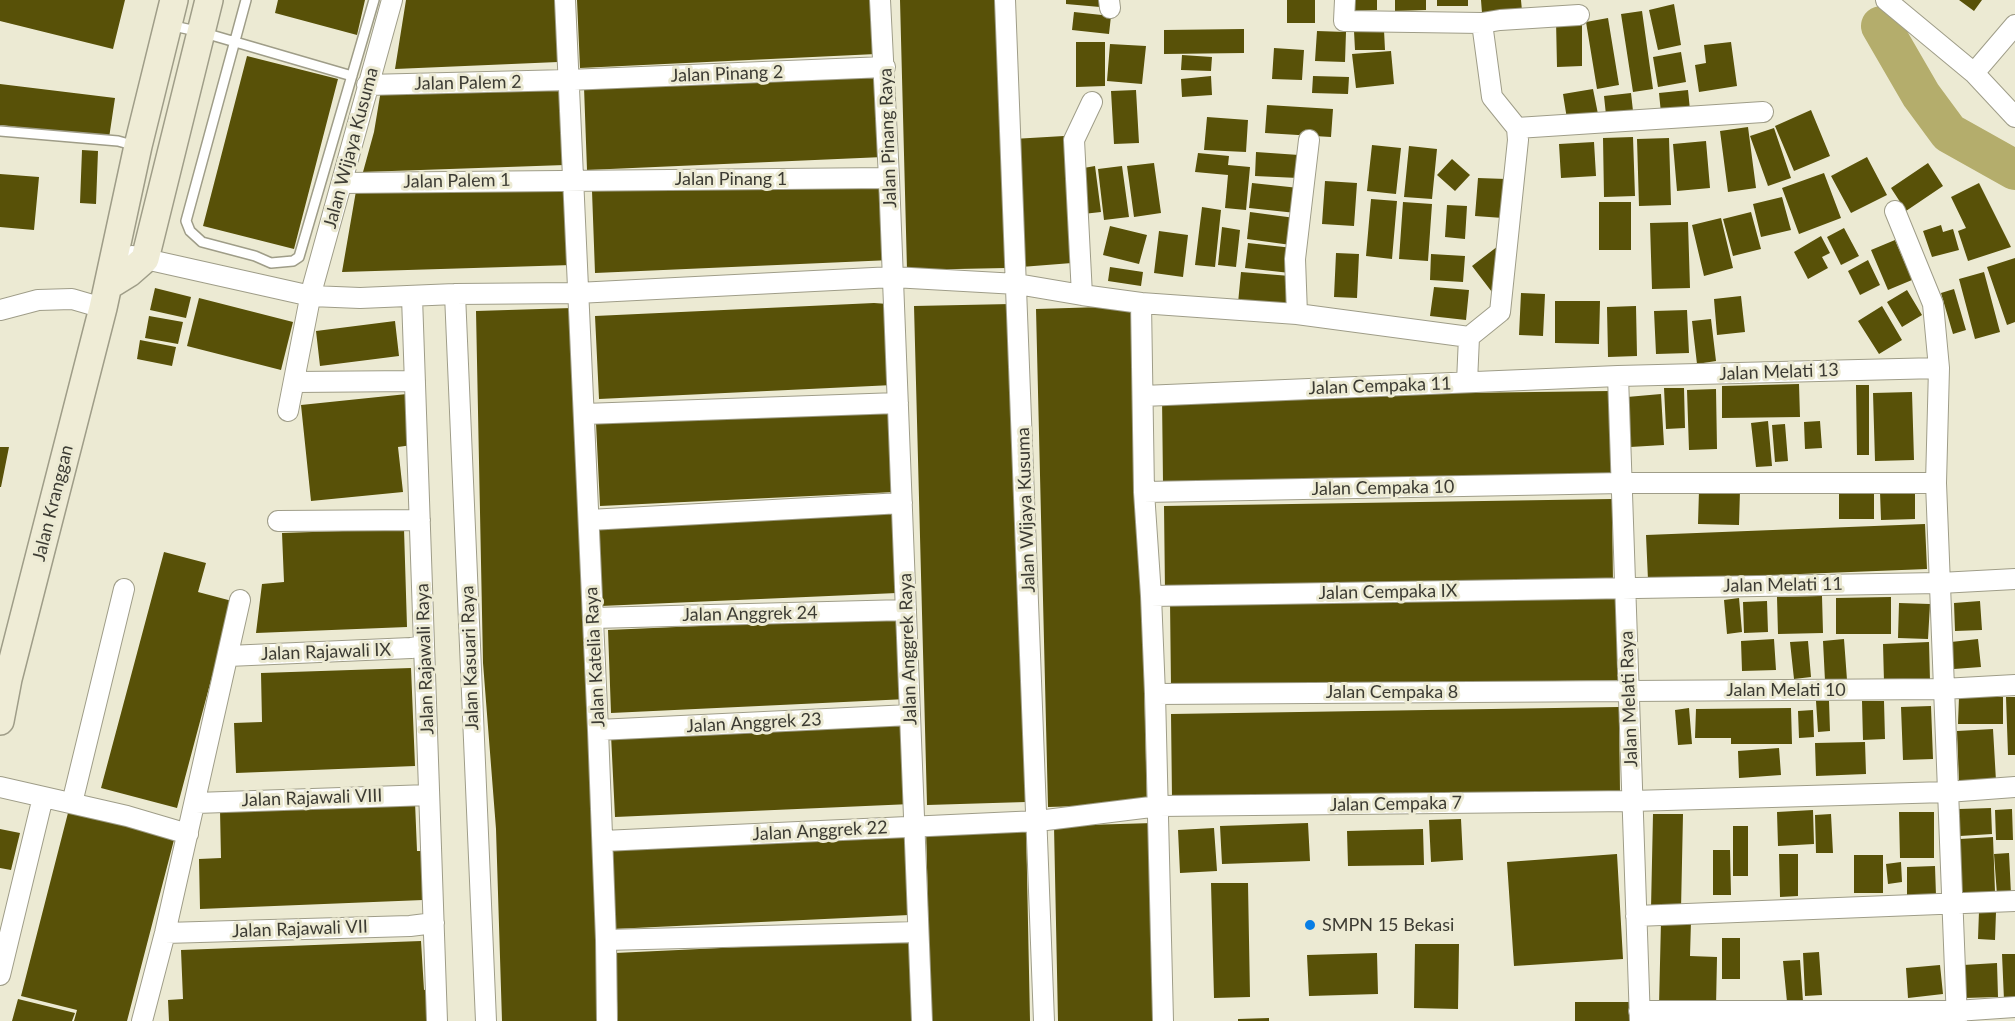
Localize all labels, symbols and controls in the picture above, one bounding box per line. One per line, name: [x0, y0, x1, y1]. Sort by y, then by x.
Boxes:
street label: Jalan Pinang 2: [670, 61, 784, 87]
street label: Jalan Wijaya Kusuma: [319, 65, 383, 231]
street label: Jalan Pinang Raya: [875, 68, 901, 208]
street label: Jalan Palem 2: [414, 71, 522, 95]
street label: Jalan Pinang 1: [675, 168, 787, 190]
street label: Jalan Palem 1: [403, 169, 511, 193]
street label: Jalan Melati 13: [1719, 359, 1839, 385]
street label: Jalan Cempaka 11: [1308, 373, 1452, 399]
street label: Jalan Wijaya Kusuma: [1012, 427, 1040, 593]
street label: Jalan Kranggan: [28, 443, 78, 563]
street label: Jalan Cempaka 10: [1311, 476, 1455, 500]
street label: Jalan Anggrek Raya: [895, 573, 921, 725]
street label: Jalan Melati 11: [1723, 573, 1843, 597]
street label: Jalan Cempaka IX: [1318, 580, 1458, 604]
street label: Jalan Rajawali Raya: [412, 583, 438, 735]
street label: Jalan Kasuari Raya: [457, 585, 483, 731]
street label: Jalan Katelia Raya: [581, 586, 609, 728]
street label: Jalan Anggrek 24: [682, 602, 818, 626]
street label: Jalan Melati Raya: [1616, 630, 1642, 768]
street label: Jalan Rajawali IX: [261, 639, 391, 665]
street label: Jalan Melati 10: [1726, 679, 1846, 701]
street label: Jalan Cempaka 8: [1326, 681, 1458, 703]
street label: Jalan Anggrek 23: [686, 709, 822, 737]
street label: Jalan Rajawali VIII: [241, 785, 383, 811]
street label: Jalan Cempaka 7: [1330, 792, 1462, 816]
street label: Jalan Anggrek 22: [752, 817, 888, 845]
place label: SMPN 15 Bekasi: [1322, 914, 1454, 936]
street label: Jalan Rajawali VII: [232, 916, 368, 942]
marker: SMPN 15 Bekasi: [1303, 918, 1317, 932]

